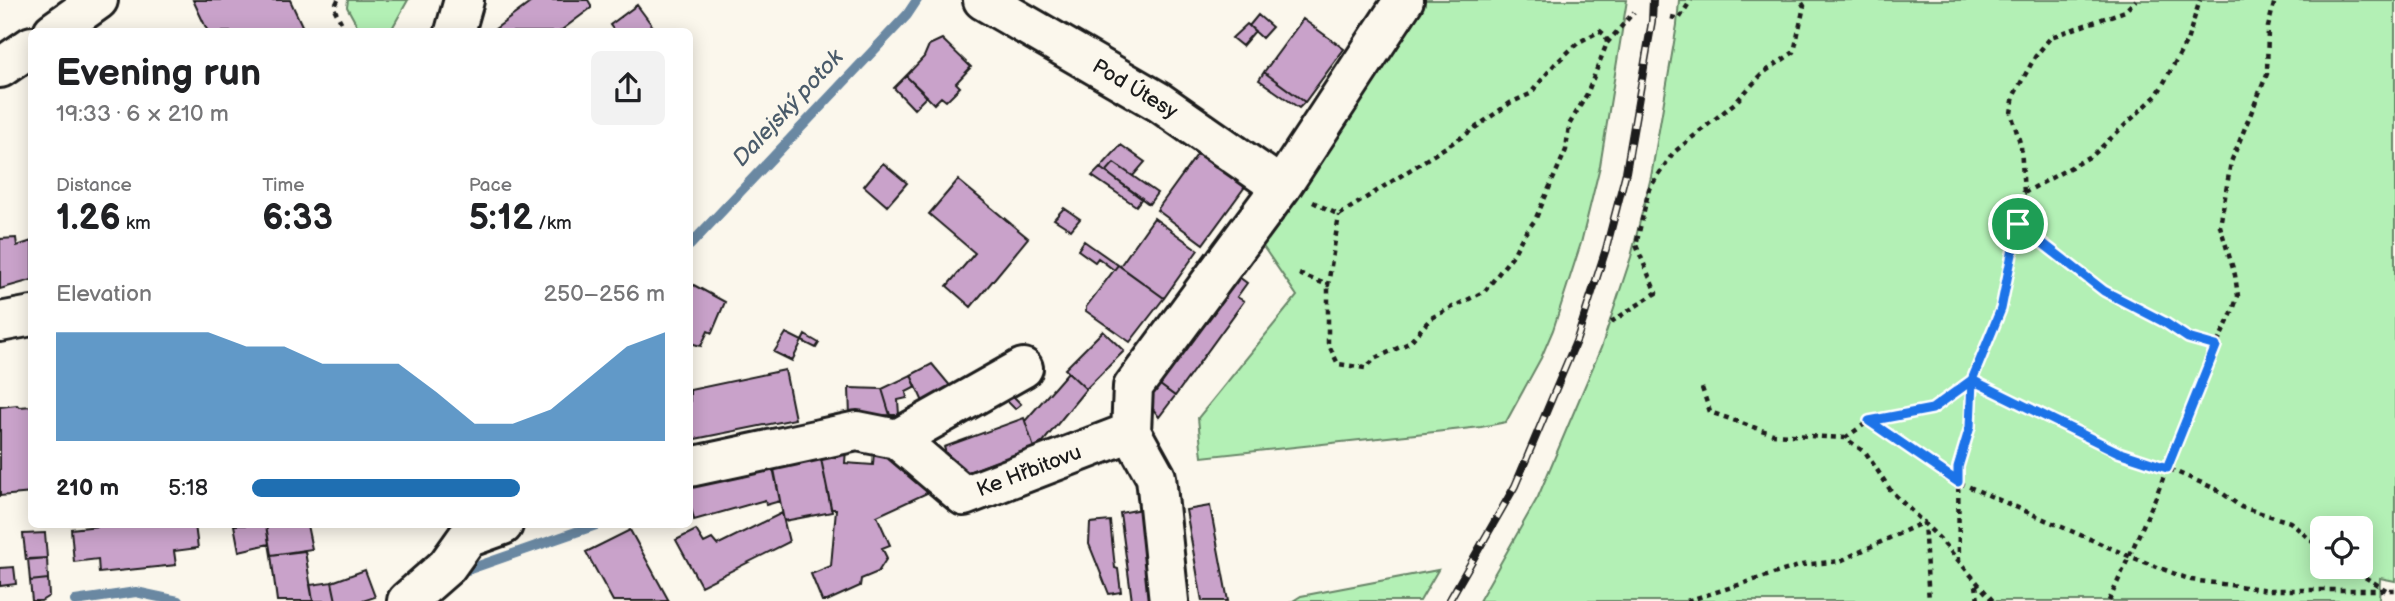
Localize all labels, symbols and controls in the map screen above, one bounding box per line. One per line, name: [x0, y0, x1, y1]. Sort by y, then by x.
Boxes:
water label: Dalejský potok: [727, 43, 850, 172]
text: Evening run: [56, 51, 261, 96]
button: share: [591, 51, 665, 125]
street label: Pod Útesy: [1088, 54, 1183, 124]
text: 19:33 · 6 × 210 m: [56, 100, 229, 128]
text: Distance: [56, 174, 132, 197]
text: Time: [262, 174, 304, 197]
text: Pace: [469, 174, 512, 197]
pin: [1988, 194, 2048, 254]
text: 1.26: [56, 197, 121, 240]
text: 6:33: [262, 197, 333, 240]
text: 5:12: [469, 197, 533, 240]
icon: arrive: [1999, 205, 2037, 243]
text: km: [121, 212, 151, 235]
text: /km: [533, 212, 572, 235]
text: Elevation: [56, 280, 152, 308]
text: 250–256 m: [544, 280, 665, 308]
street label: Ke Hřbitovu: [973, 440, 1085, 502]
text: 210 m: [56, 474, 119, 502]
text: 5:18: [168, 474, 208, 502]
map controls: [2310, 516, 2373, 579]
button: locate: [2310, 516, 2373, 579]

